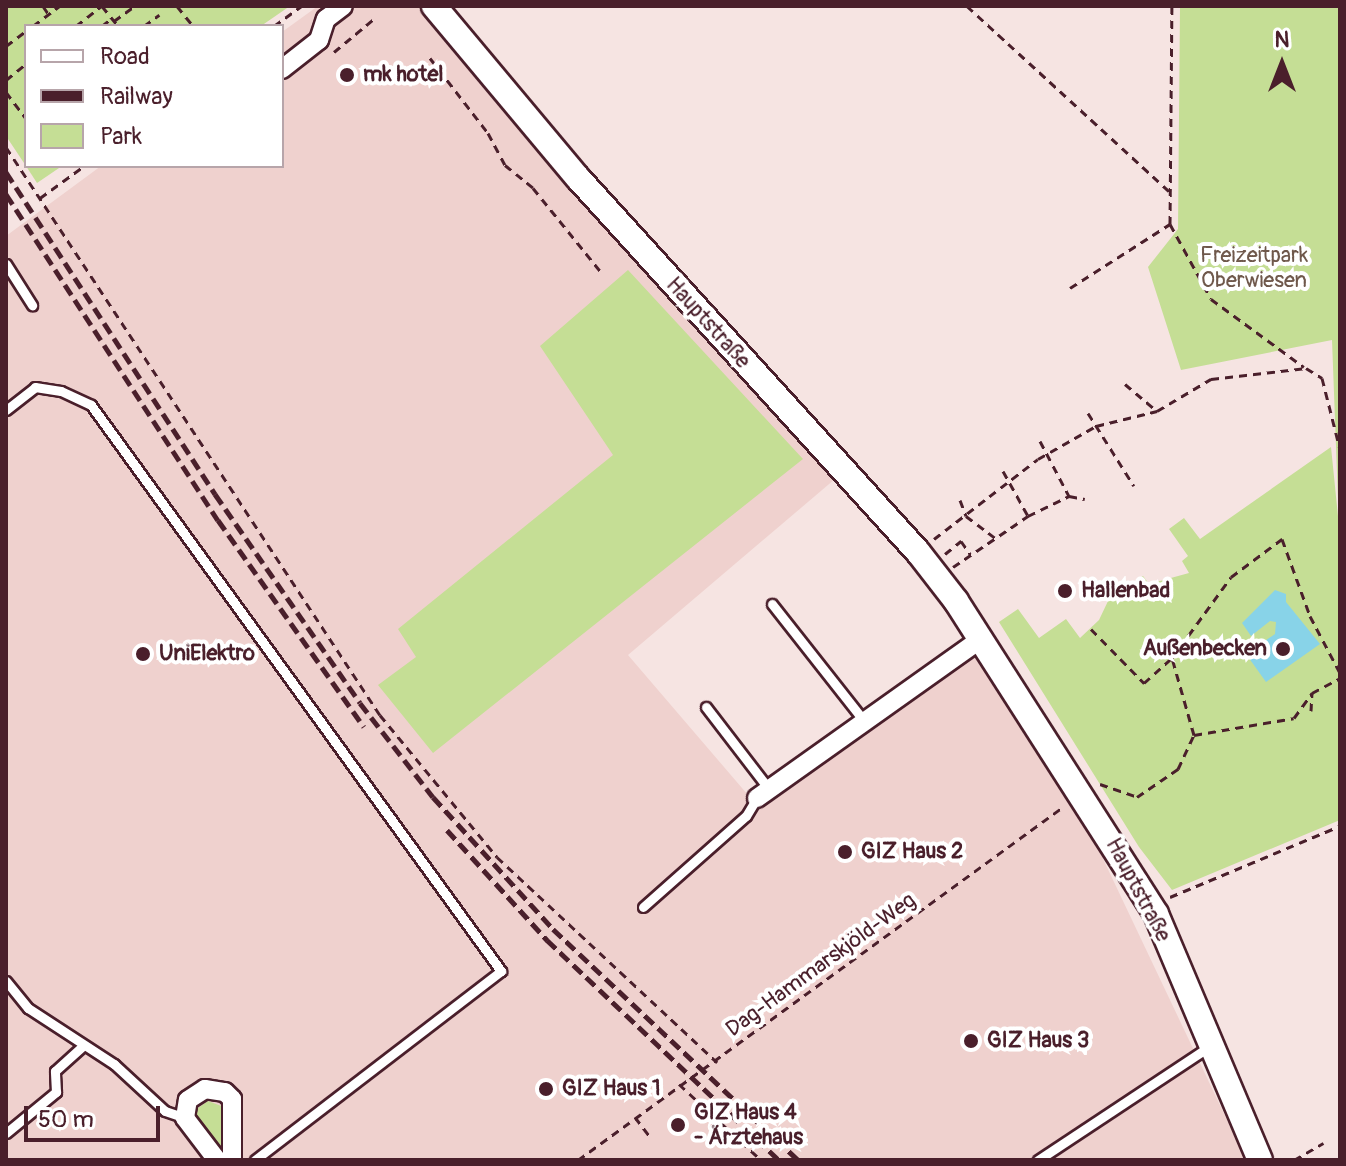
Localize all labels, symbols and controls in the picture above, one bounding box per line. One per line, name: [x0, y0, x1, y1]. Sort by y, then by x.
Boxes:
legend: [24, 24, 284, 168]
north arrow: [1242, 24, 1322, 104]
text: N: [1275, 26, 1289, 54]
text: Road: [100, 42, 150, 71]
place label: mk hotel: [363, 62, 444, 88]
marker: mk hotel: [338, 66, 356, 84]
text: Railway: [100, 82, 173, 111]
text: Park: [100, 122, 142, 151]
park label: Freizeitpark Oberwiesen: [1200, 242, 1308, 294]
street label: Hauptstraße: [660, 272, 756, 374]
place label: Hallenbad: [1081, 578, 1170, 604]
marker: Hallenbad: [1056, 582, 1074, 600]
place label: Außenbecken: [1143, 636, 1267, 662]
marker: Außenbecken: [1274, 640, 1292, 658]
place label: UniElektro: [159, 641, 255, 667]
marker: UniElektro: [134, 645, 152, 663]
street label: Hauptstraße: [1100, 834, 1176, 946]
place label: GIZ Haus 2: [861, 839, 963, 865]
marker: GIZ Haus 2: [836, 843, 854, 861]
street label: Dag-Hammarskjöld-Weg: [721, 887, 921, 1043]
place label: GIZ Haus 3: [987, 1028, 1089, 1054]
marker: GIZ Haus 3: [962, 1032, 980, 1050]
place label: GIZ Haus 1: [562, 1076, 661, 1102]
marker: GIZ Haus 1: [537, 1080, 555, 1098]
scale bar: [28, 1090, 164, 1140]
place label: GIZ Haus 4 - Ärztehaus: [694, 1099, 803, 1150]
text: 50 m: [38, 1105, 94, 1134]
marker: GIZ Haus 4 - Ärztehaus: [669, 1116, 687, 1134]

